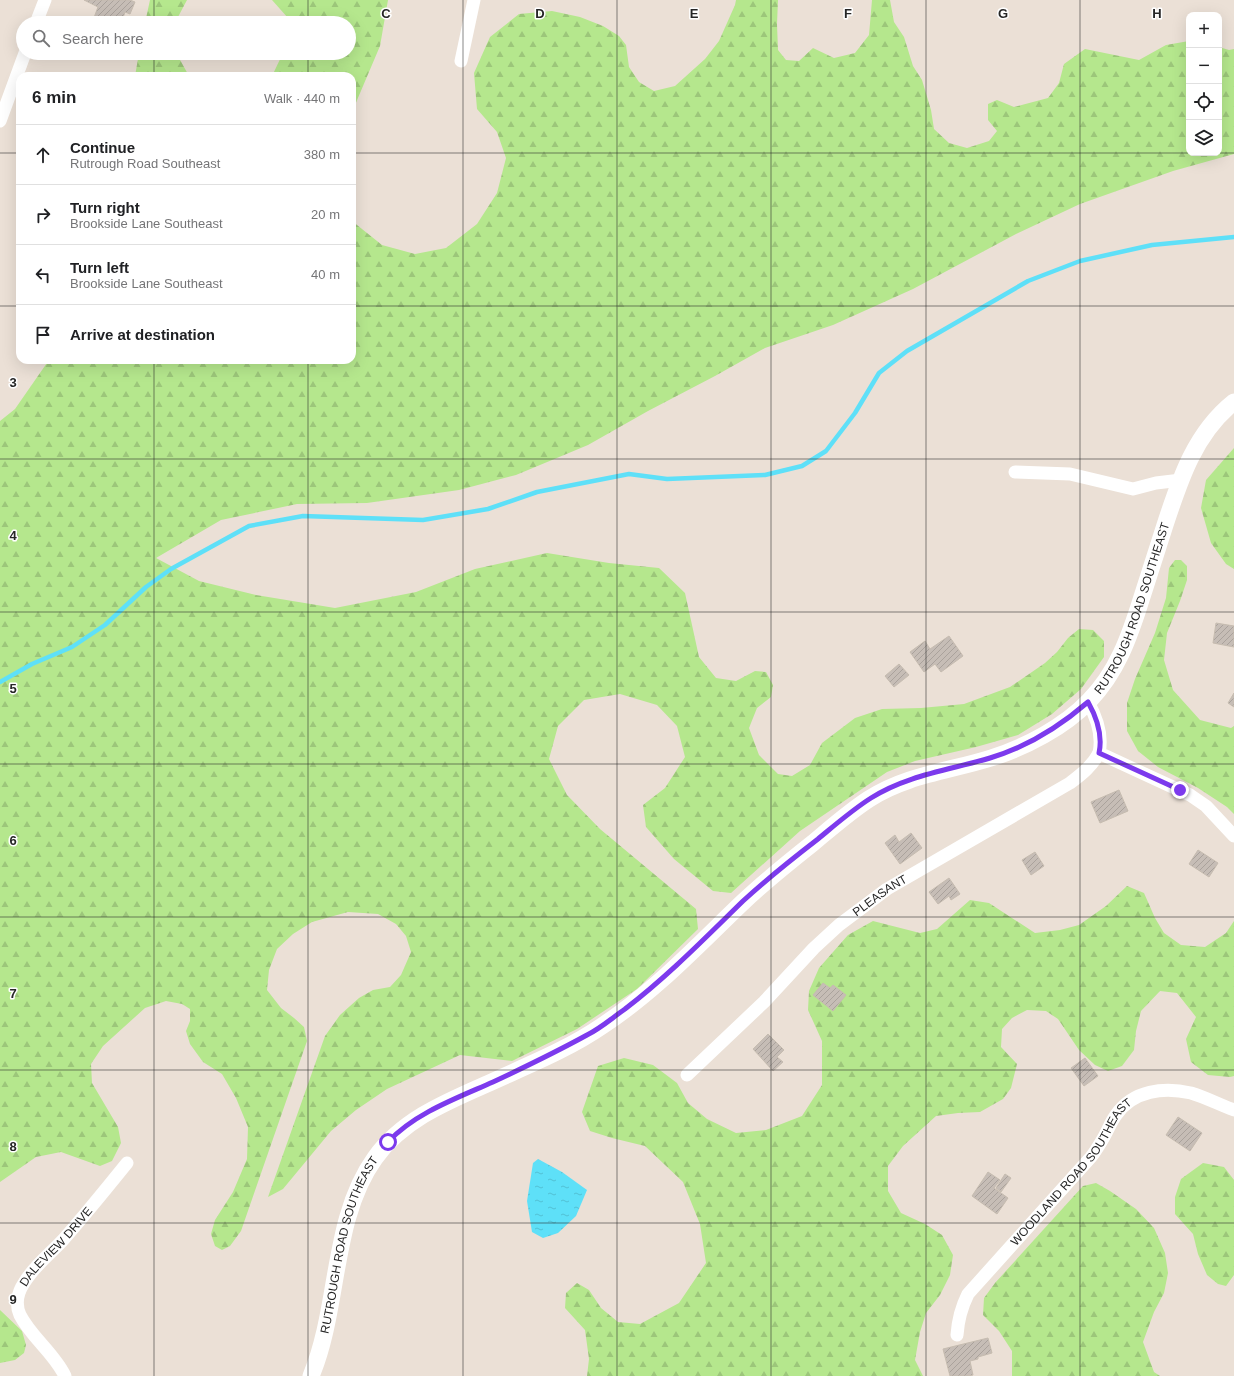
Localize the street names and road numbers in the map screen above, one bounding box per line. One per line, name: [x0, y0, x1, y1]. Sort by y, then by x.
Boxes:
street label: RUTROUGH ROAD SOUTHEAST: [1091, 520, 1173, 697]
street label: PLEASANT: [850, 872, 910, 919]
street label: WOODLAND ROAD SOUTHEAST: [1008, 1095, 1135, 1248]
street label: RUTROUGH ROAD SOUTHEAST: [318, 1153, 381, 1335]
street label: DALEVIEW DRIVE: [17, 1204, 95, 1289]

